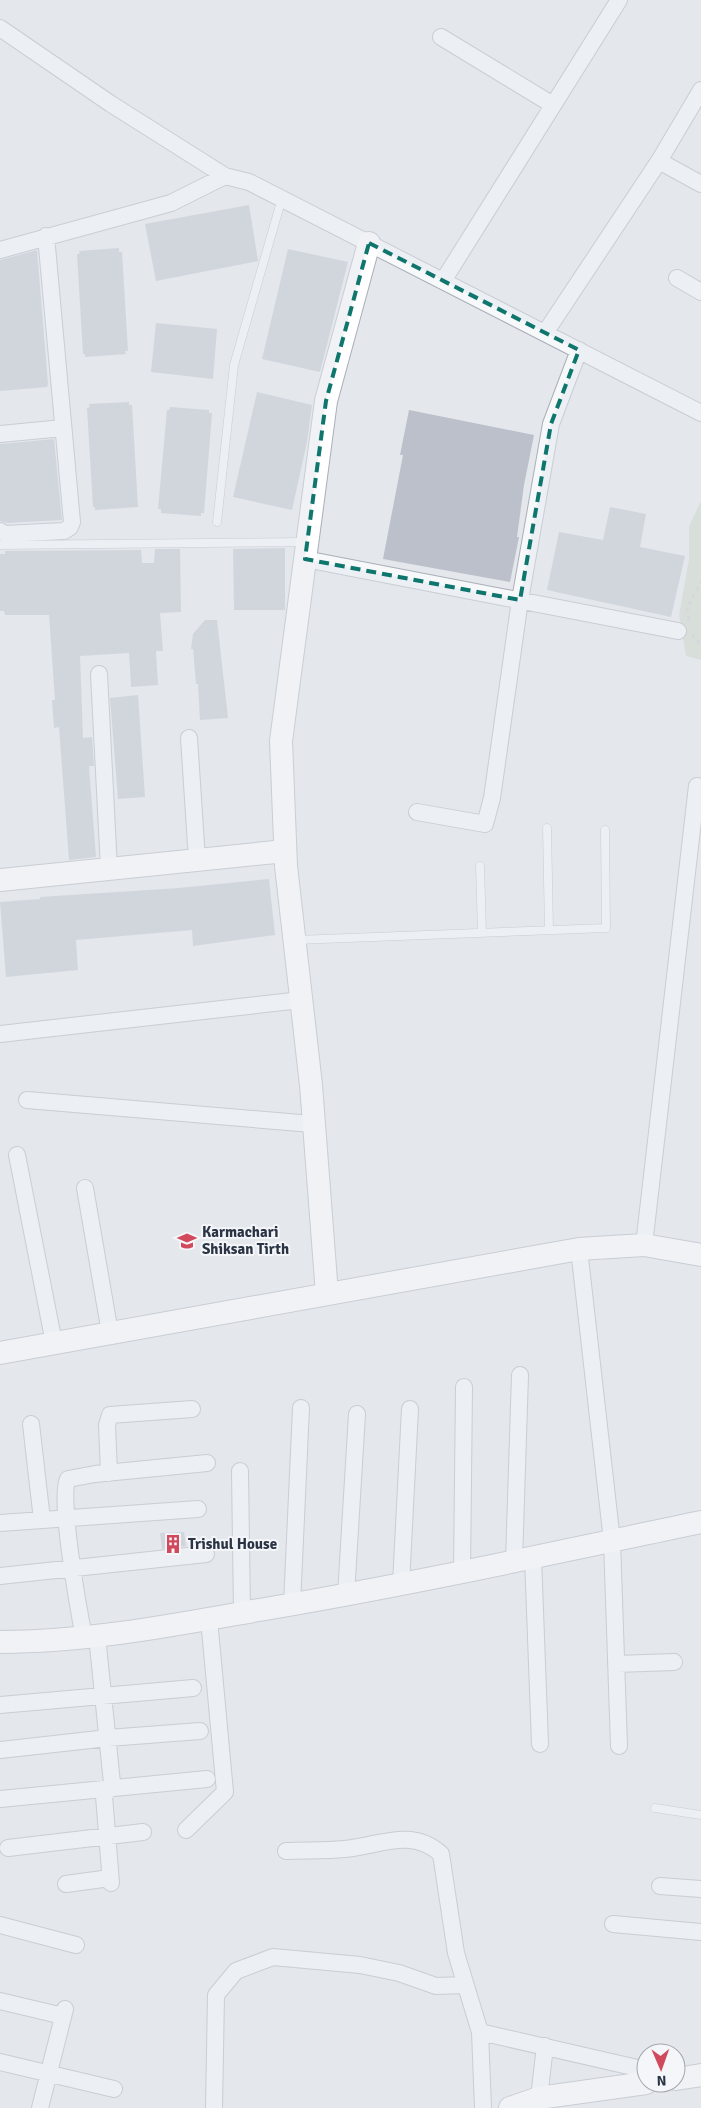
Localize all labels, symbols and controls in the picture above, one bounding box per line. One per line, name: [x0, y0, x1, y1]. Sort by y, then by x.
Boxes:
place label: Karmachari Shiksan Tirth: [202, 1223, 289, 1258]
school or university icon: Karmachari Shiksan Tirth: [176, 1230, 198, 1252]
building icon: Trishul House: [162, 1533, 184, 1555]
place label: Trishul House: [188, 1535, 277, 1553]
north arrow: [636, 2043, 686, 2093]
text: N: [656, 2072, 667, 2089]

